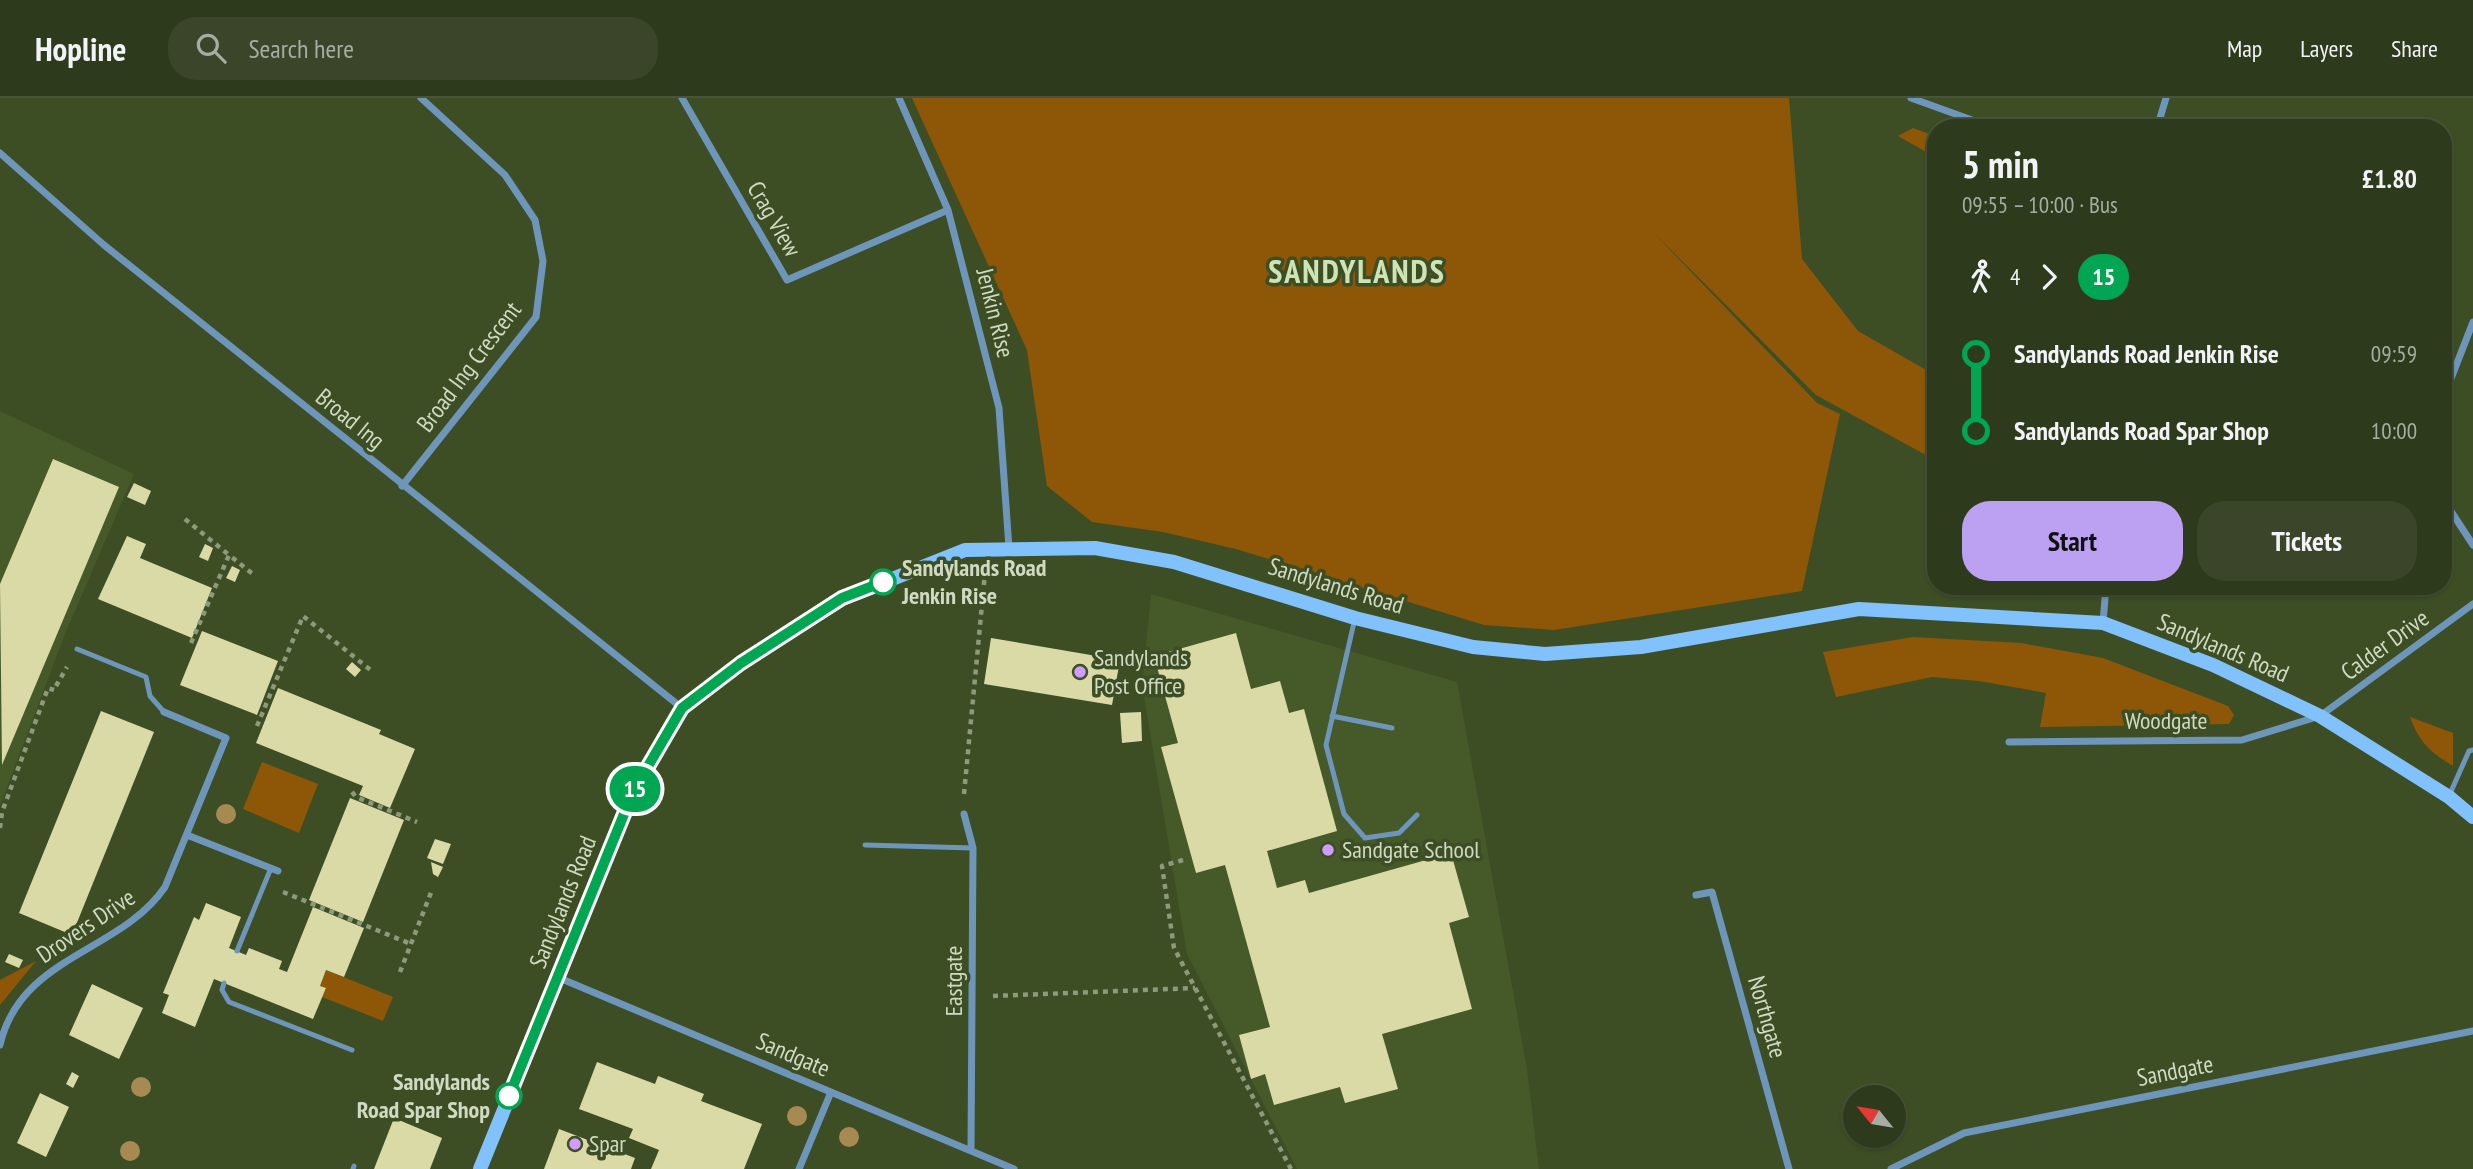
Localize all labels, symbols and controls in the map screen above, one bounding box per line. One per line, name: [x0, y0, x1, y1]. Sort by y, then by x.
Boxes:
search box: [168, 17, 658, 80]
text: Hopline: [35, 27, 126, 70]
icon: search: [192, 29, 230, 67]
text: Search here: [248, 32, 354, 65]
text: Map: [2227, 33, 2262, 64]
text: Layers: [2300, 33, 2353, 64]
text: Share: [2391, 33, 2438, 64]
text: 5 min: [1962, 139, 2039, 188]
text: £1.80: [2362, 162, 2417, 195]
street label: Crag View: [741, 176, 809, 263]
text: 09:55 – 10:00 · Bus: [1962, 190, 2118, 219]
district label: SANDYLANDS: [1268, 250, 1446, 292]
icon: walk: [1962, 258, 2000, 296]
icon: forward: [2030, 258, 2068, 296]
text: 15: [2092, 261, 2115, 292]
text: 4: [2010, 262, 2020, 291]
street label: Jenkin Rise: [969, 264, 1022, 361]
street label: Broad Ing Crescent: [409, 295, 528, 438]
text: Sandylands Road Jenkin Rise: [2014, 337, 2279, 370]
text: 09:59: [2371, 339, 2417, 368]
street label: Broad Ing: [310, 381, 391, 456]
text: Sandylands Road Spar Shop: [2014, 414, 2269, 447]
text: 10:00: [2371, 416, 2417, 445]
button: Start: [1962, 501, 2183, 581]
button: Tickets: [2197, 501, 2417, 581]
street label: Sandylands Road: [1265, 550, 1408, 621]
place label: Sandylands Road Jenkin Rise: [901, 552, 1046, 611]
marker: Sandylands Road Jenkin Rise: [870, 569, 896, 595]
street label: Calder Drive: [2335, 602, 2435, 687]
street label: Sandylands Road: [2153, 606, 2294, 689]
place label: Sandylands Post Office: [1094, 642, 1188, 701]
marker: Sandylands Post Office: [1072, 664, 1088, 680]
street label: Woodgate: [2125, 705, 2207, 736]
line badge: 15: [604, 766, 666, 812]
text: 15: [624, 773, 646, 804]
street label: Sandylands Road: [522, 831, 603, 973]
place label: Sandgate School: [1342, 834, 1480, 865]
marker: Sandgate School: [1320, 842, 1336, 858]
street label: Drovers Drive: [31, 881, 141, 970]
street label: Eastgate: [938, 946, 969, 1016]
street label: Northgate: [1741, 972, 1794, 1061]
street label: Sandgate: [752, 1025, 835, 1084]
street label: Sandgate: [2134, 1048, 2216, 1093]
place label: Sandylands Road Spar Shop: [357, 1066, 490, 1125]
marker: Sandylands Road Spar Shop: [496, 1083, 522, 1109]
north arrow: [1843, 1085, 1906, 1148]
map controls: [1843, 1085, 1906, 1148]
place label: Spar: [589, 1128, 626, 1159]
marker: Spar: [567, 1136, 583, 1152]

